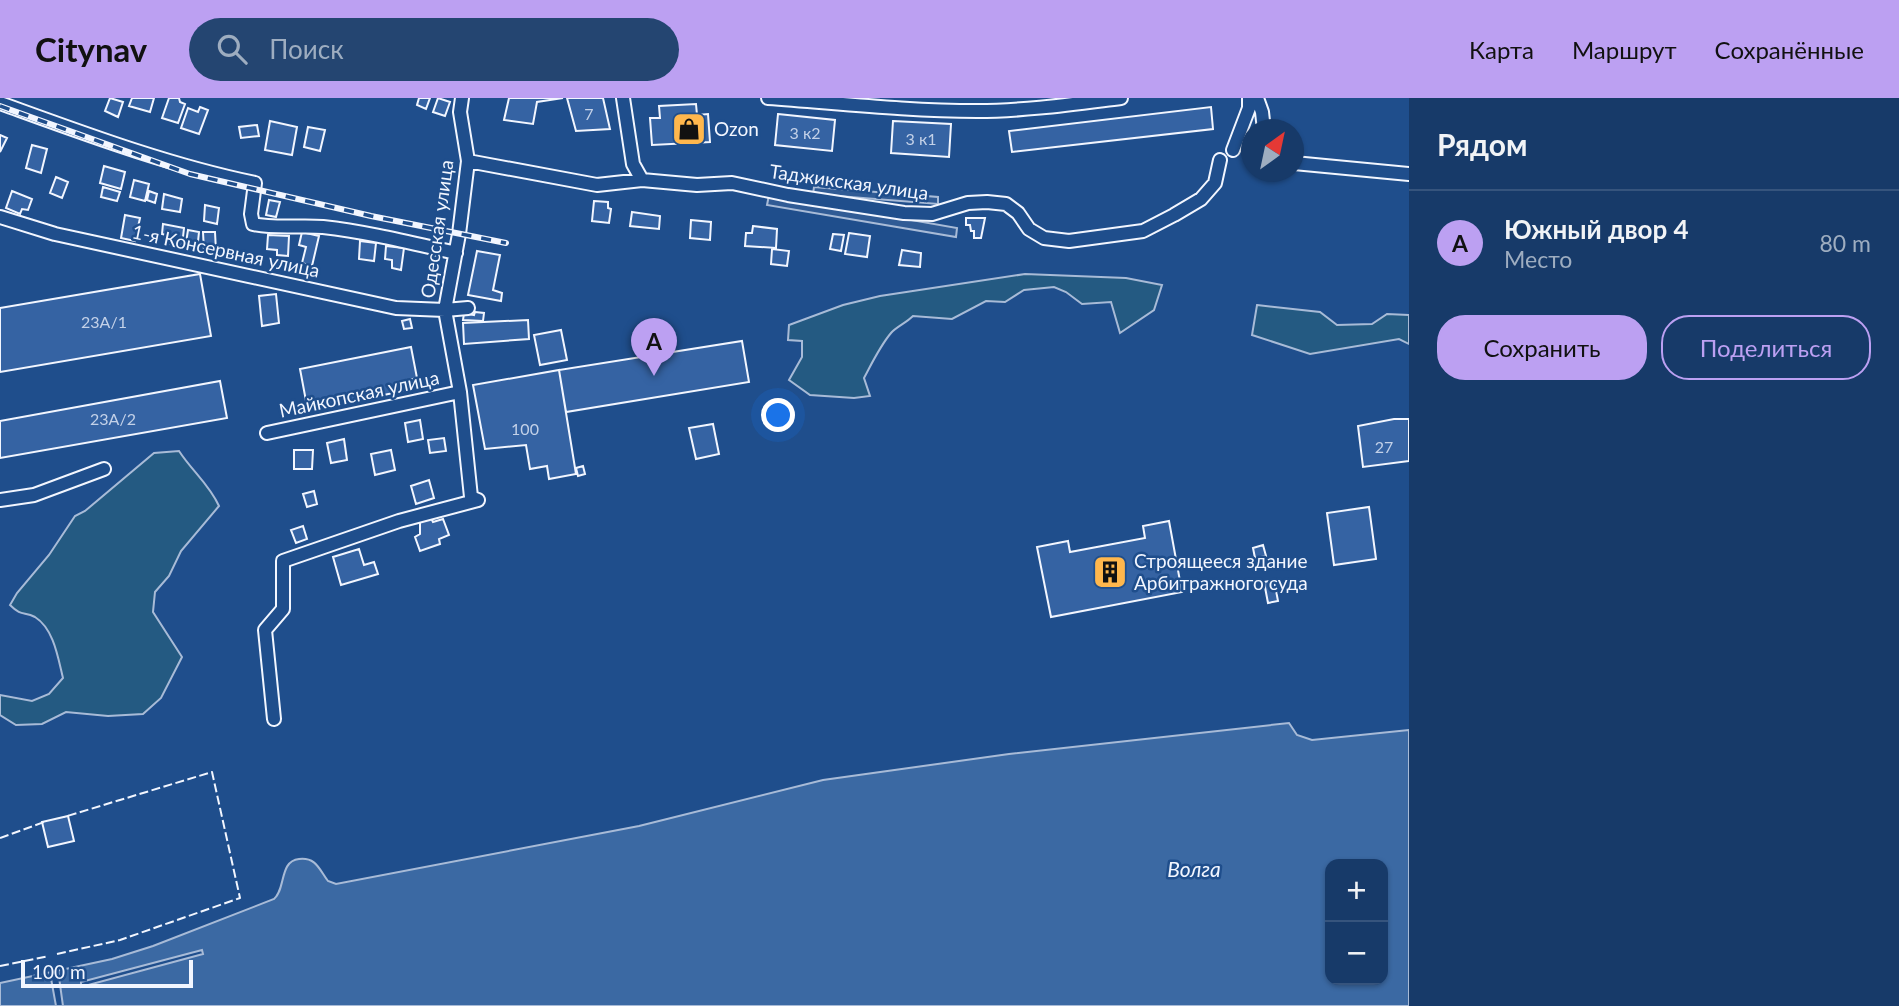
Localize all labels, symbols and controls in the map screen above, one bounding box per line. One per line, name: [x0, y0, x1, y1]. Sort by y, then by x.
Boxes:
search box: [189, 18, 679, 81]
text: Citynav: [35, 29, 147, 69]
icon: search: [213, 30, 251, 68]
text: Поиск: [269, 33, 344, 65]
text: Карта: [1469, 35, 1534, 64]
text: Маршрут: [1572, 35, 1677, 64]
text: Сохранённые: [1715, 35, 1864, 64]
house number: 7: [584, 104, 594, 123]
shop icon: Ozon: [670, 110, 708, 148]
place label: Ozon: [714, 117, 759, 140]
north arrow: [1241, 119, 1304, 182]
house number: 3 к2: [790, 123, 820, 142]
text: Рядом: [1437, 126, 1527, 162]
house number: 3 к1: [906, 129, 936, 148]
street label: Одесская улица: [415, 158, 458, 300]
street label: Таджикская улица: [768, 159, 930, 204]
text: Южный двор 4: [1504, 213, 1689, 245]
street label: 1-я Консервная улица: [130, 219, 322, 282]
text: A: [1452, 229, 1468, 257]
text: 80 m: [1820, 229, 1871, 257]
text: Место: [1504, 245, 1572, 273]
house number: 23А/1: [81, 312, 127, 331]
button: Сохранить: [1437, 315, 1647, 380]
button: Поделиться: [1661, 315, 1871, 380]
pin: A: [631, 318, 677, 376]
street label: Майкопская улица: [277, 365, 441, 422]
your location: [761, 398, 795, 432]
house number: 23А/2: [90, 409, 136, 428]
house number: 100: [511, 419, 539, 438]
house number: 27: [1375, 437, 1393, 456]
place label: Строящееся здание Арбитражного суда: [1134, 549, 1308, 594]
building icon: Строящееся здание Арбитражного суда: [1091, 553, 1129, 591]
water label: Волга: [1167, 856, 1221, 881]
map controls: [1325, 859, 1388, 985]
button: +: [1325, 859, 1388, 922]
button: −: [1325, 922, 1388, 985]
scale bar: [21, 957, 192, 989]
text: 100 m: [32, 960, 86, 983]

